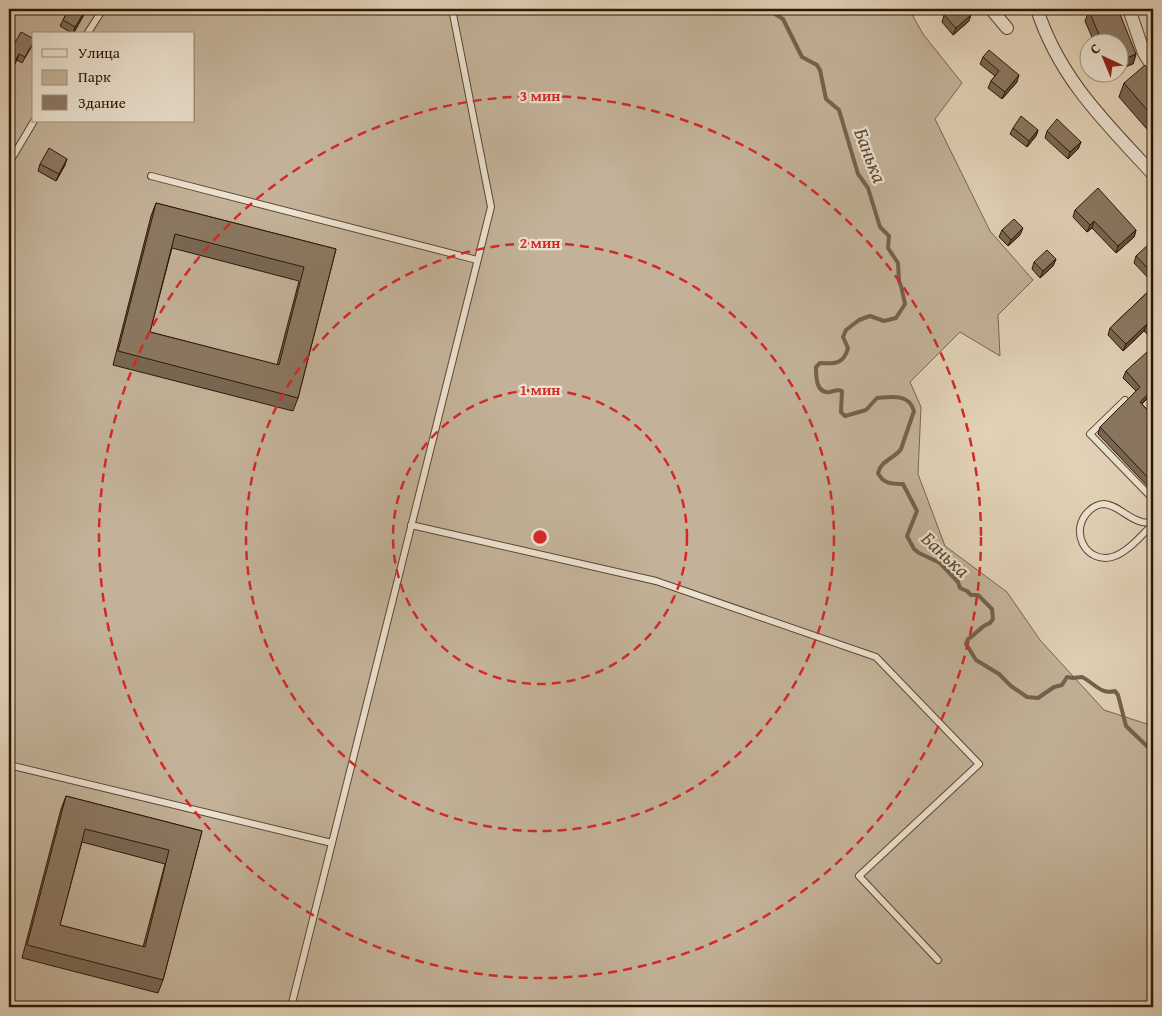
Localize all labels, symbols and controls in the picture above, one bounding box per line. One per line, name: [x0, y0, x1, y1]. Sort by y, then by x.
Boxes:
legend: [32, 32, 195, 122]
north arrow: [1080, 32, 1130, 82]
text: С: [1085, 39, 1105, 59]
text: Улица: [78, 42, 121, 63]
text: Парк: [78, 66, 111, 87]
text: 3 мин: [520, 85, 561, 106]
text: Здание: [78, 92, 126, 113]
water label: Банька: [847, 123, 895, 187]
text: 2 мин: [520, 232, 561, 253]
text: 1 мин: [520, 379, 561, 400]
water label: Банька: [915, 524, 977, 585]
centre of rings: [531, 528, 549, 546]

